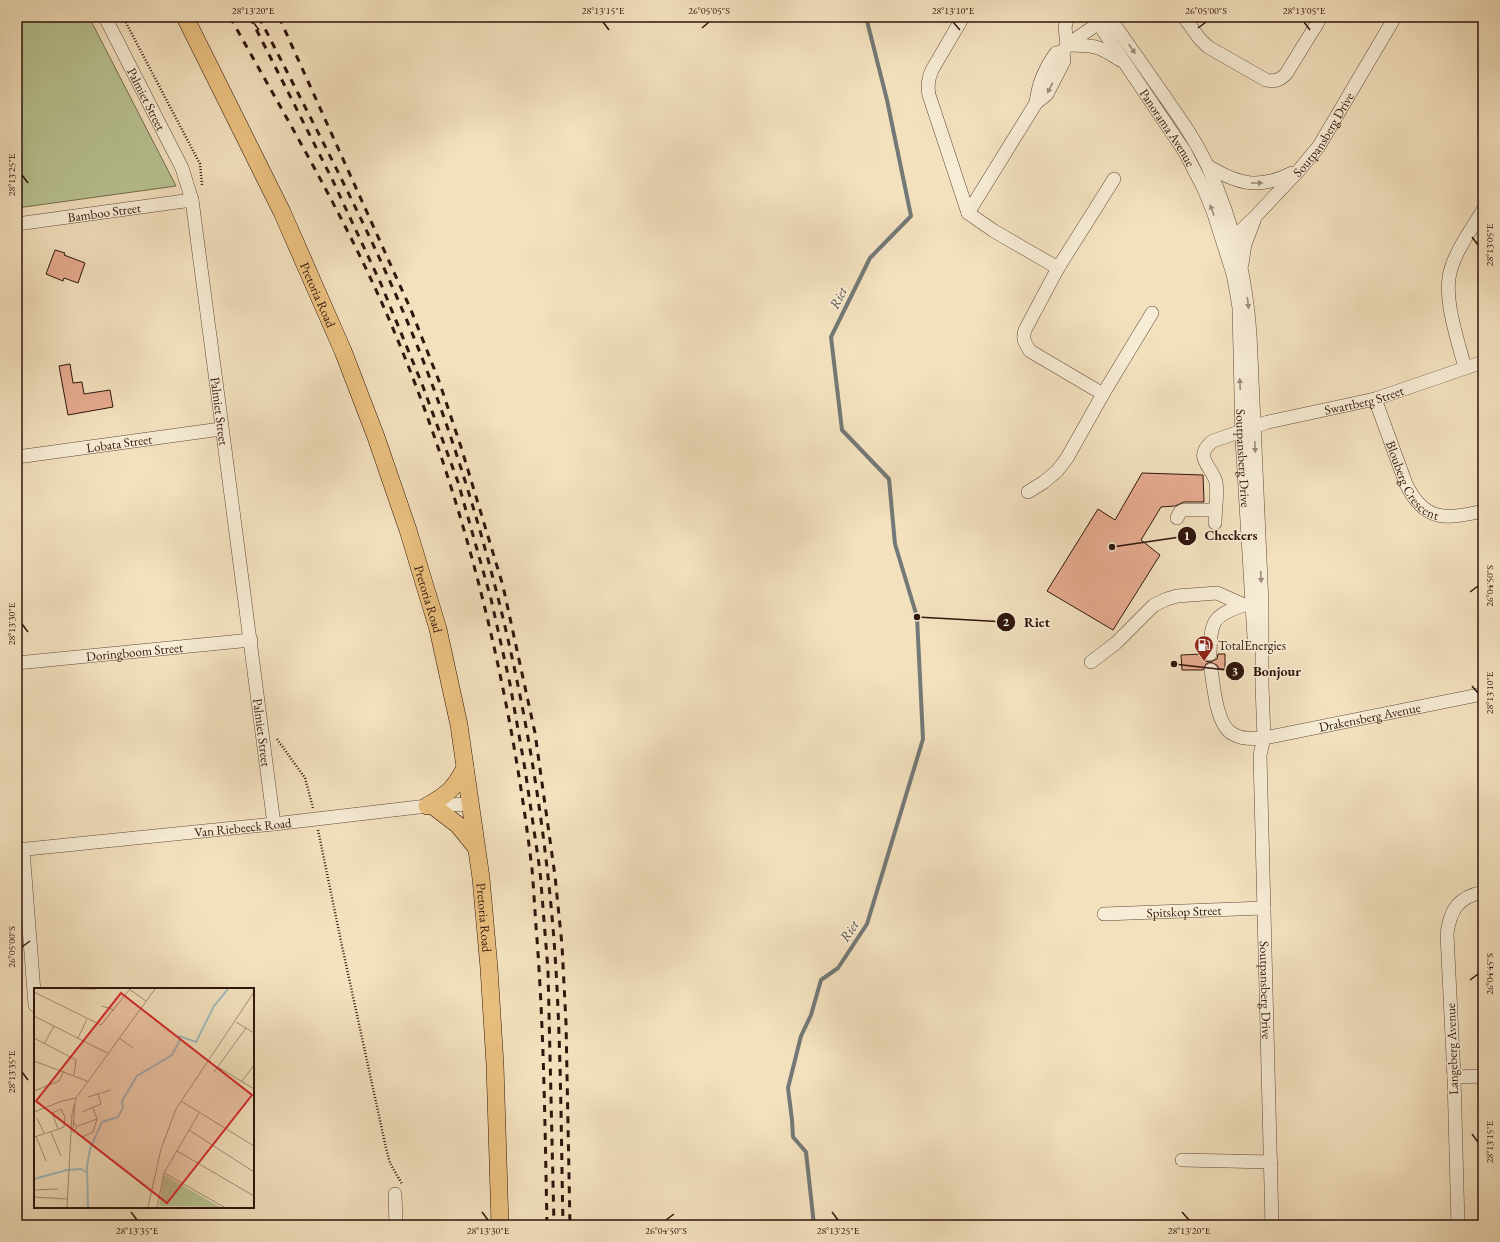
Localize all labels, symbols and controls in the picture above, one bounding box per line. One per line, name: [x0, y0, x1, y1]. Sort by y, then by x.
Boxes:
text: 28°13'20"E: [232, 4, 275, 17]
text: 28°13'15"E: [582, 4, 625, 17]
text: 26°05'05"S: [688, 4, 730, 17]
text: 28°13'10"E: [932, 4, 975, 17]
text: 26°05'00"S: [1185, 4, 1227, 17]
text: 28°13'05"E: [1283, 4, 1326, 17]
one-way arrow: [1128, 44, 1136, 54]
street label: Palmiet Street: [124, 65, 170, 133]
one-way arrow: [1047, 82, 1053, 94]
street label: Panorama Avenue: [1136, 85, 1199, 169]
street label: Soutpansberg Drive: [1289, 89, 1357, 180]
text: 28°13'25"E: [5, 153, 18, 196]
one-way arrow: [1251, 180, 1264, 186]
street label: Bamboo Street: [66, 199, 142, 225]
one-way arrow: [1208, 203, 1214, 215]
text: 28°13'05"E: [1483, 223, 1496, 266]
street label: Pretoria Road: [296, 259, 340, 330]
water label: Riet: [825, 283, 851, 312]
one-way arrow: [1244, 297, 1251, 309]
street label: Palmiet Street: [207, 376, 233, 446]
one-way arrow: [1236, 378, 1243, 390]
street label: Swartberg Street: [1323, 381, 1406, 418]
street label: Soutpansberg Drive: [1233, 409, 1255, 508]
street label: Lobata Street: [85, 430, 153, 456]
street label: Blouberg Crescent: [1382, 438, 1441, 523]
one-way arrow: [1252, 441, 1258, 454]
callout: Checkers: [1177, 523, 1266, 549]
text: Checkers: [1204, 526, 1258, 544]
text: 1: [1184, 528, 1190, 544]
street label: Pretoria Road: [411, 563, 447, 635]
text: 26°04'50"S: [1483, 565, 1496, 607]
one-way arrow: [1258, 571, 1264, 584]
text: 28°13'30"E: [5, 602, 18, 645]
callout: Riet: [996, 609, 1058, 635]
text: Riet: [1024, 613, 1051, 631]
text: 2: [1003, 614, 1010, 630]
fuel station icon: TotalEnergies: [1193, 634, 1215, 662]
place label: TotalEnergies: [1218, 637, 1286, 654]
street label: Doringboom Street: [85, 638, 184, 665]
callout: Bonjour: [1225, 658, 1309, 684]
text: Bonjour: [1253, 662, 1301, 680]
text: 3: [1232, 663, 1238, 679]
text: 28°13'10"E: [1483, 671, 1496, 714]
street label: Palmiet Street: [250, 697, 275, 767]
street label: Drakensberg Avenue: [1317, 698, 1422, 735]
street label: Van Riebeeck Road: [193, 813, 293, 841]
street label: Pretoria Road: [473, 882, 496, 953]
street label: Spitskop Street: [1146, 901, 1222, 921]
water label: Riet: [835, 916, 863, 945]
text: 26°05'00"S: [5, 926, 18, 968]
street label: Soutpansberg Drive: [1256, 941, 1276, 1040]
text: 26°04'45"S: [1483, 953, 1496, 995]
inset map: [34, 988, 254, 1208]
street label: Langeberg Avenue: [1442, 1003, 1462, 1095]
text: 28°13'35"E: [5, 1050, 18, 1093]
text: 28°13'15"E: [1483, 1120, 1496, 1163]
text: 28°13'35"E: [116, 1224, 159, 1237]
text: 28°13'30"E: [467, 1224, 510, 1237]
text: 26°04'50"S: [645, 1224, 687, 1237]
text: 28°13'25"E: [817, 1224, 860, 1237]
text: 28°13'20"E: [1168, 1224, 1211, 1237]

